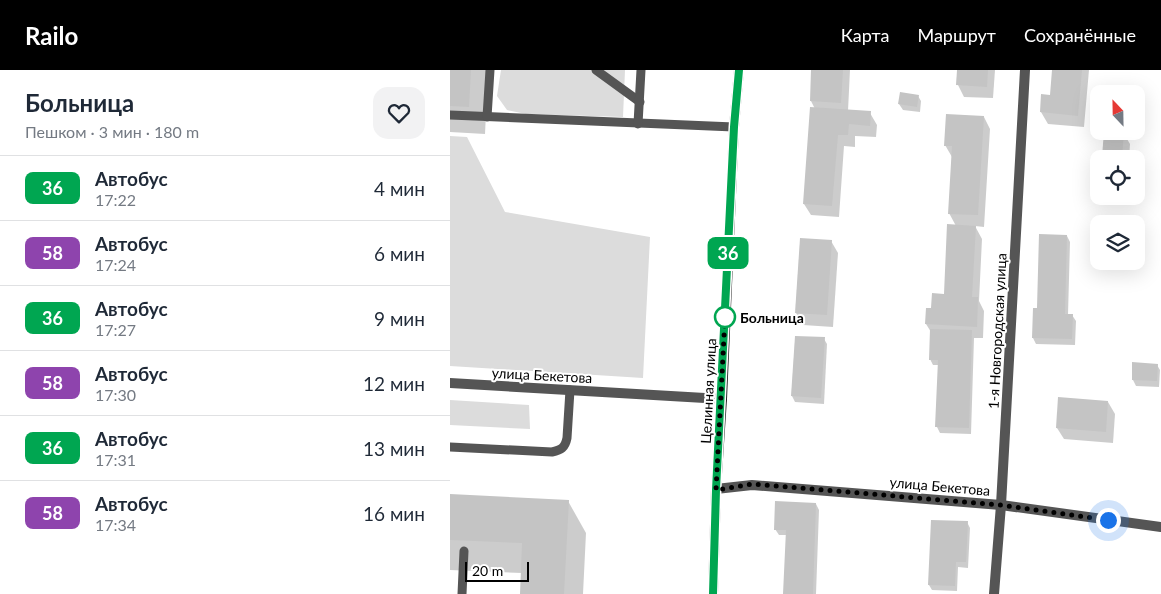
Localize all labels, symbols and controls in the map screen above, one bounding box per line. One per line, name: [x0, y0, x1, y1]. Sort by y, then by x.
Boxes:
text: Railo: [25, 21, 78, 50]
text: Карта: [841, 24, 889, 46]
text: Маршрут: [917, 24, 996, 46]
text: Сохранённые: [1024, 24, 1136, 46]
north arrow: [1090, 85, 1145, 140]
map controls: [1090, 85, 1145, 270]
button: heart: [373, 87, 425, 139]
text: Больница: [25, 88, 134, 117]
text: Пешком · 3 мин · 180 m: [25, 122, 199, 141]
button: locate: [1090, 150, 1145, 205]
text: Автобус: [95, 167, 168, 190]
text: 36: [42, 177, 63, 199]
text: 4 мин: [374, 177, 425, 200]
text: 17:22: [95, 190, 136, 209]
button: layers: [1090, 215, 1145, 270]
text: Автобус: [95, 232, 168, 255]
line badge: 36: [706, 237, 750, 269]
text: 58: [42, 242, 63, 264]
text: 6 мин: [374, 242, 425, 265]
text: 36: [718, 242, 738, 264]
street label: 1-я Новгородская улица: [984, 253, 1010, 409]
text: 17:24: [95, 255, 136, 274]
text: Автобус: [95, 297, 168, 320]
marker: Больница: [714, 306, 736, 328]
text: 36: [42, 307, 63, 329]
text: 9 мин: [374, 307, 425, 330]
place label: Больница: [740, 309, 804, 326]
text: 17:27: [95, 320, 136, 339]
street label: Целинная улица: [697, 338, 719, 444]
text: Автобус: [95, 362, 168, 385]
street label: улица Бекетова: [491, 364, 593, 386]
text: 58: [42, 372, 63, 394]
text: 12 мин: [363, 372, 425, 395]
text: 17:30: [95, 385, 136, 404]
text: Автобус: [95, 427, 168, 450]
text: 36: [42, 437, 63, 459]
text: 13 мин: [363, 437, 425, 460]
text: 17:31: [95, 450, 136, 469]
street label: улица Бекетова: [889, 473, 991, 499]
text: Автобус: [95, 492, 168, 515]
text: 58: [42, 502, 63, 524]
text: 16 мин: [363, 502, 425, 525]
your location: [1096, 508, 1121, 533]
text: 17:34: [95, 515, 136, 534]
scale bar: [465, 559, 529, 582]
text: 20 m: [472, 562, 503, 579]

